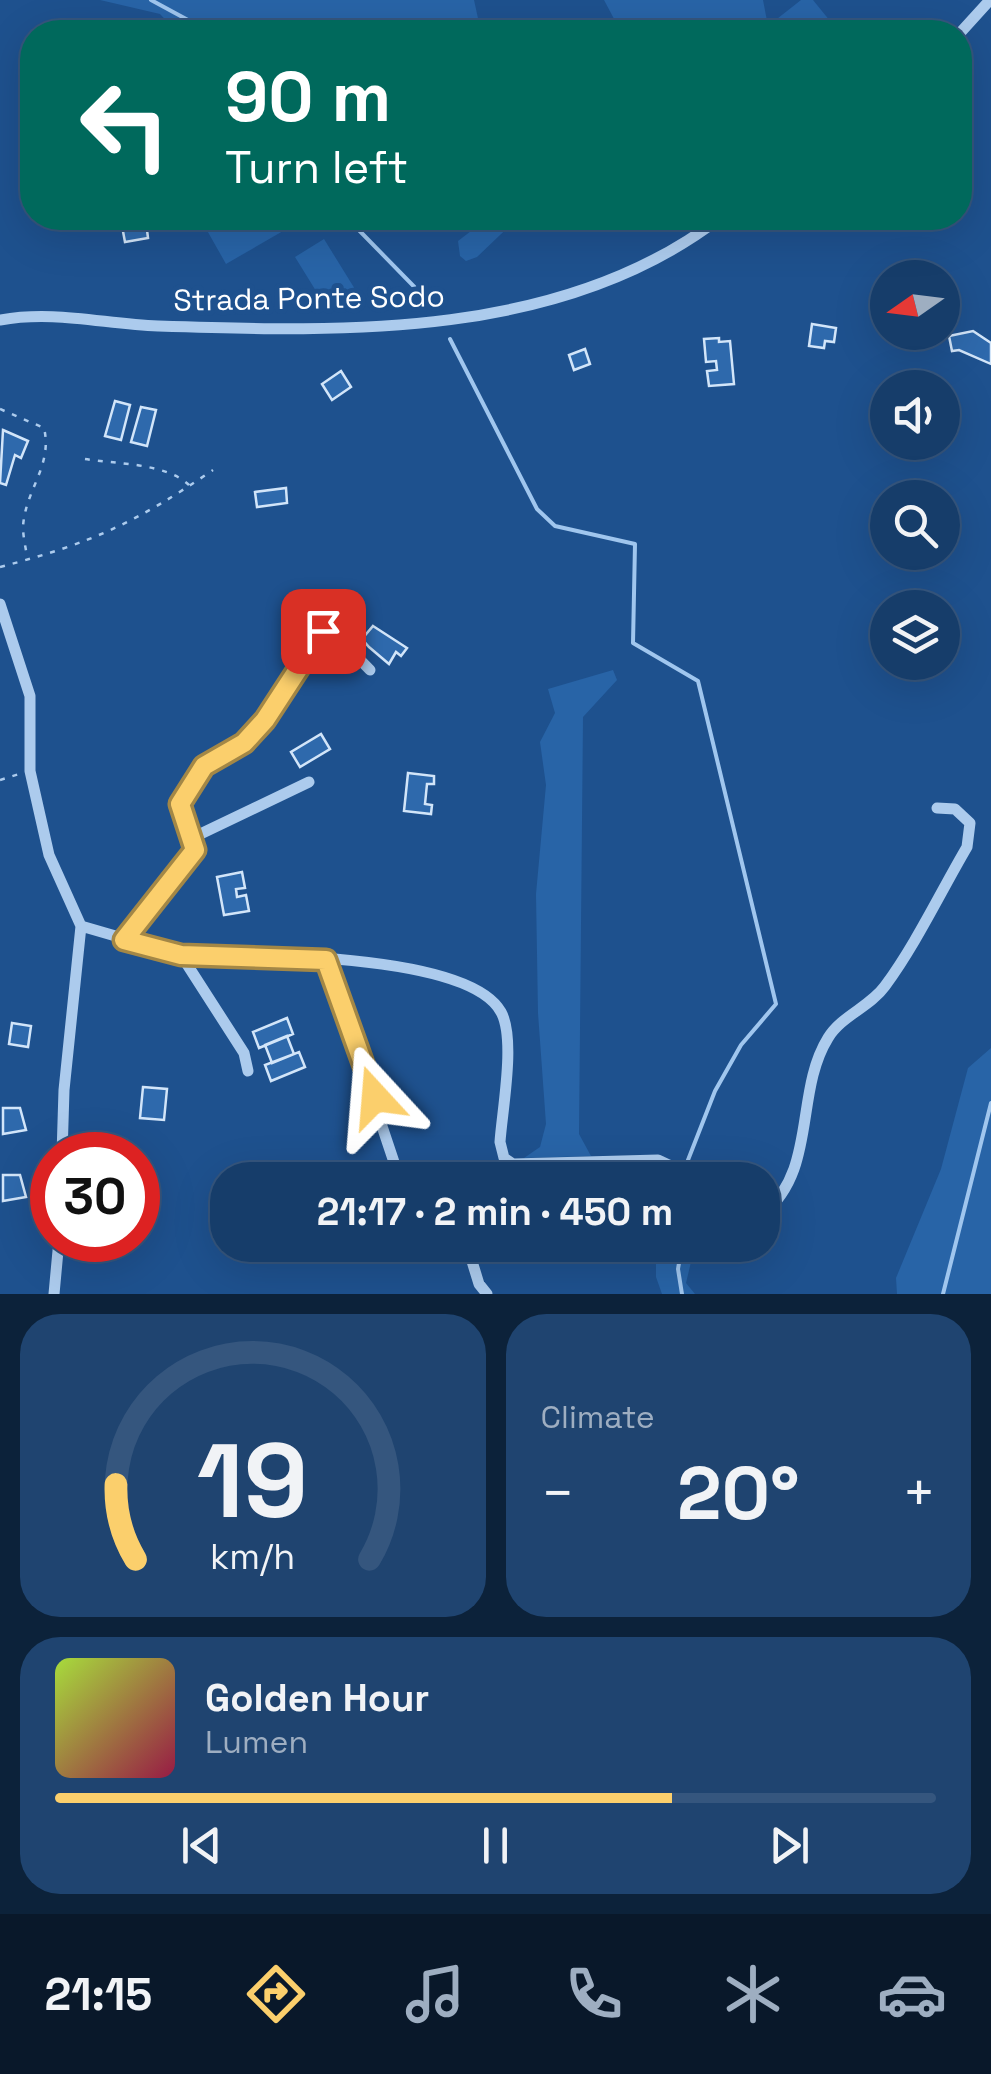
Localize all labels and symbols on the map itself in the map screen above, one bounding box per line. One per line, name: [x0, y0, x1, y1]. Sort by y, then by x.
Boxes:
north arrow: [870, 260, 960, 350]
street label: Strada Ponte Sodo: [173, 276, 445, 320]
pin: [281, 589, 366, 674]
position arrow: [323, 1045, 427, 1149]
speed limit sign: 30: [30, 1132, 160, 1262]

